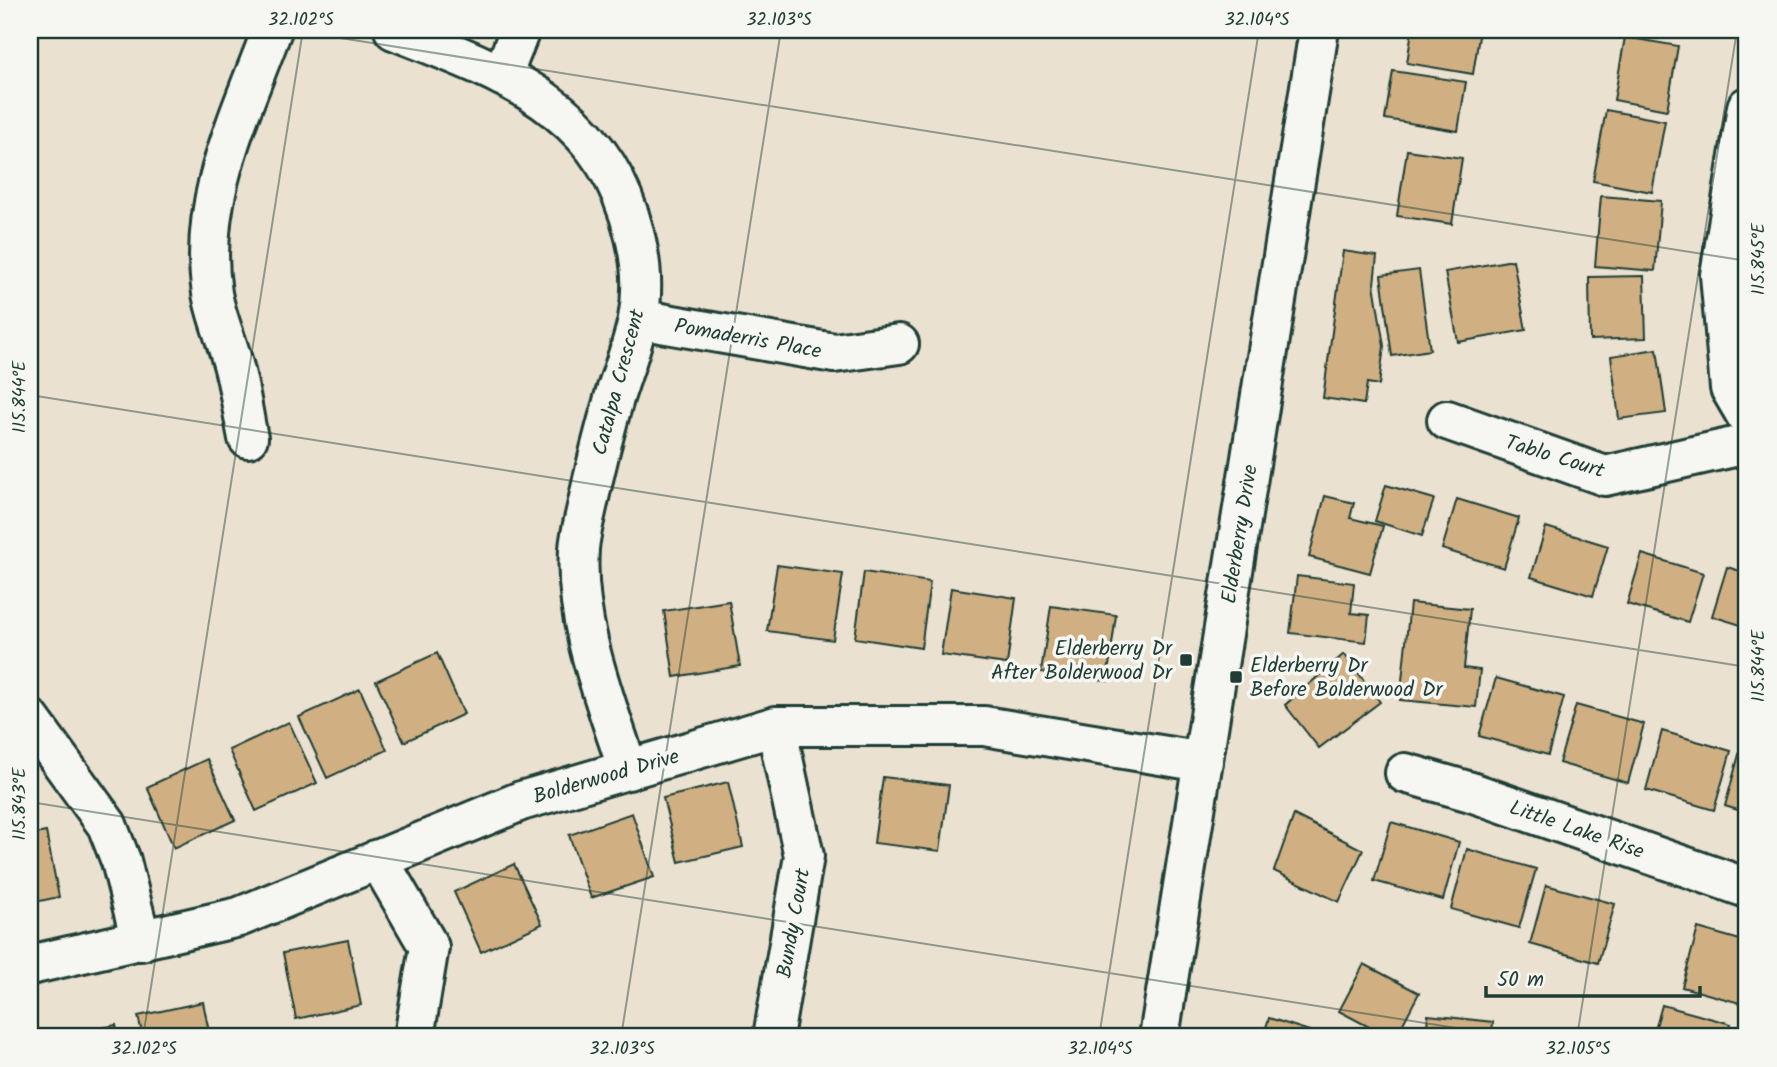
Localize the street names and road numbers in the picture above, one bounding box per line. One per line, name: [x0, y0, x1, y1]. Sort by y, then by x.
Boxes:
street label: Catalpa Crescent: [584, 305, 655, 459]
street label: Pomaderris Place: [672, 310, 824, 369]
street label: Tablo Court: [1501, 427, 1609, 488]
street label: Elderberry Drive: [1213, 462, 1268, 606]
street label: Bolderwood Drive: [529, 741, 684, 814]
street label: Little Lake Rise: [1505, 792, 1649, 869]
street label: Bundy Court: [769, 865, 820, 981]

